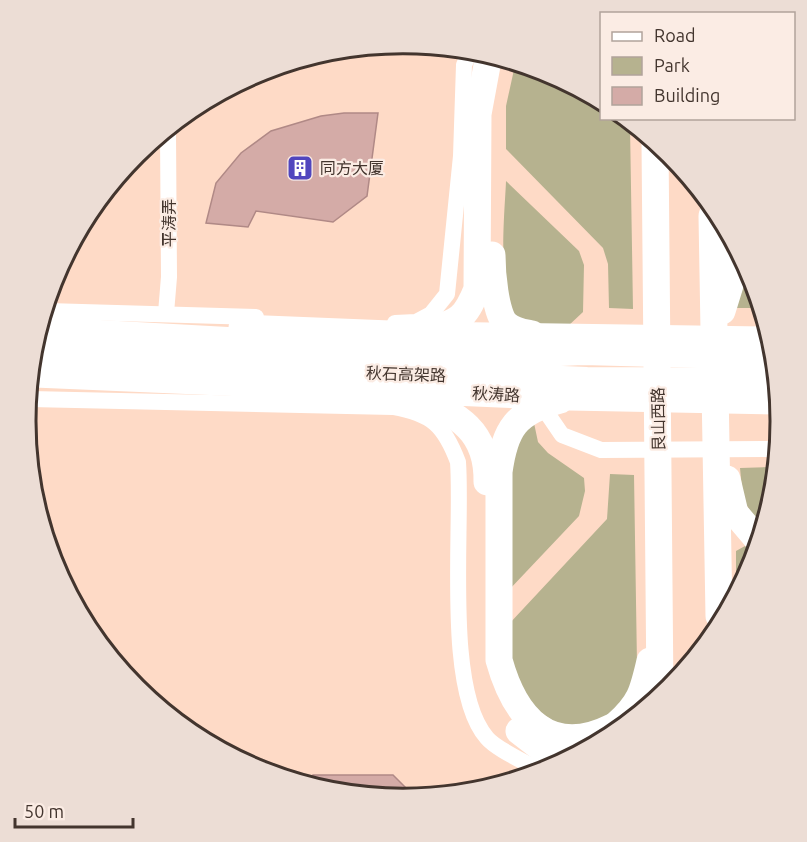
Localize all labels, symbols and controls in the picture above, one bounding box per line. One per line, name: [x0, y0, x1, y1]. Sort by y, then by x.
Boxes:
legend: [600, 12, 795, 120]
text: Road: [654, 25, 696, 45]
text: Park: [654, 55, 690, 75]
text: Building: [654, 85, 720, 105]
building icon: 同方大厦: [285, 153, 315, 183]
place label: 同方大厦: [320, 159, 384, 177]
street label: 平涛弄: [160, 199, 178, 247]
street label: 秋石高架路: [366, 364, 446, 384]
street label: 秋涛路: [472, 384, 520, 404]
street label: 艮山西路: [648, 387, 668, 451]
scale bar: [15, 791, 134, 829]
text: 50 m: [24, 801, 64, 821]

